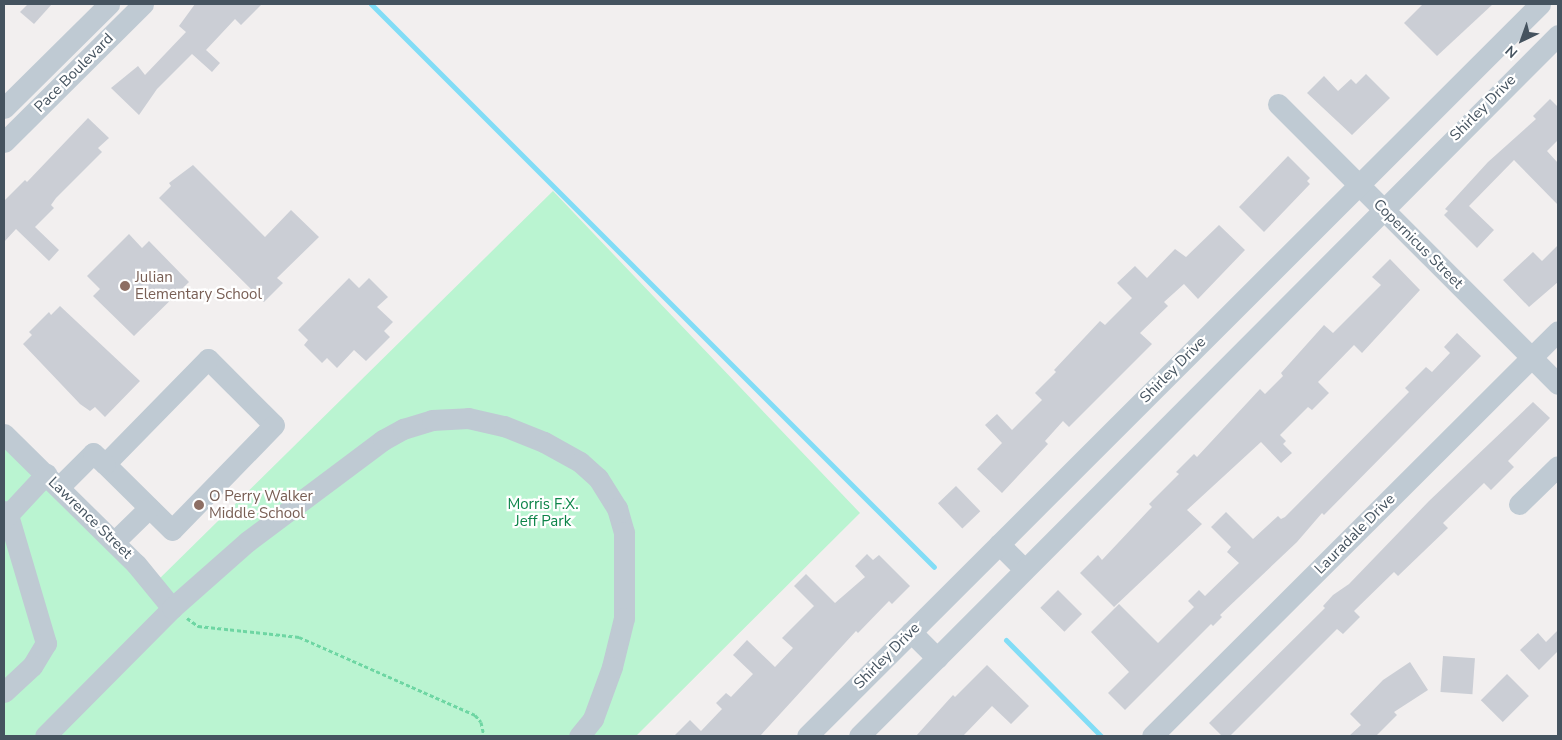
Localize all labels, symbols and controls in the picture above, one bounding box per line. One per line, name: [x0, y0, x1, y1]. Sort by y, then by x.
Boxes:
north arrow: [1497, 15, 1547, 65]
street label: Pace Boulevard: [31, 30, 117, 116]
text: N: [1501, 41, 1522, 62]
street label: Shirley Drive: [1446, 71, 1520, 145]
street label: Copernicus Street: [1369, 195, 1467, 293]
place label: Julian Elementary School: [135, 268, 262, 303]
marker: Julian Elementary School: [119, 280, 131, 292]
street label: Shirley Drive: [1136, 333, 1210, 407]
street label: Lawrence Street: [44, 473, 136, 563]
place label: O Perry Walker Middle School: [209, 487, 313, 522]
street label: Lauradale Drive: [1311, 490, 1399, 578]
park label: Morris F.X. Jeff Park: [507, 495, 579, 530]
marker: O Perry Walker Middle School: [193, 499, 205, 511]
street label: Shirley Drive: [850, 619, 924, 693]

